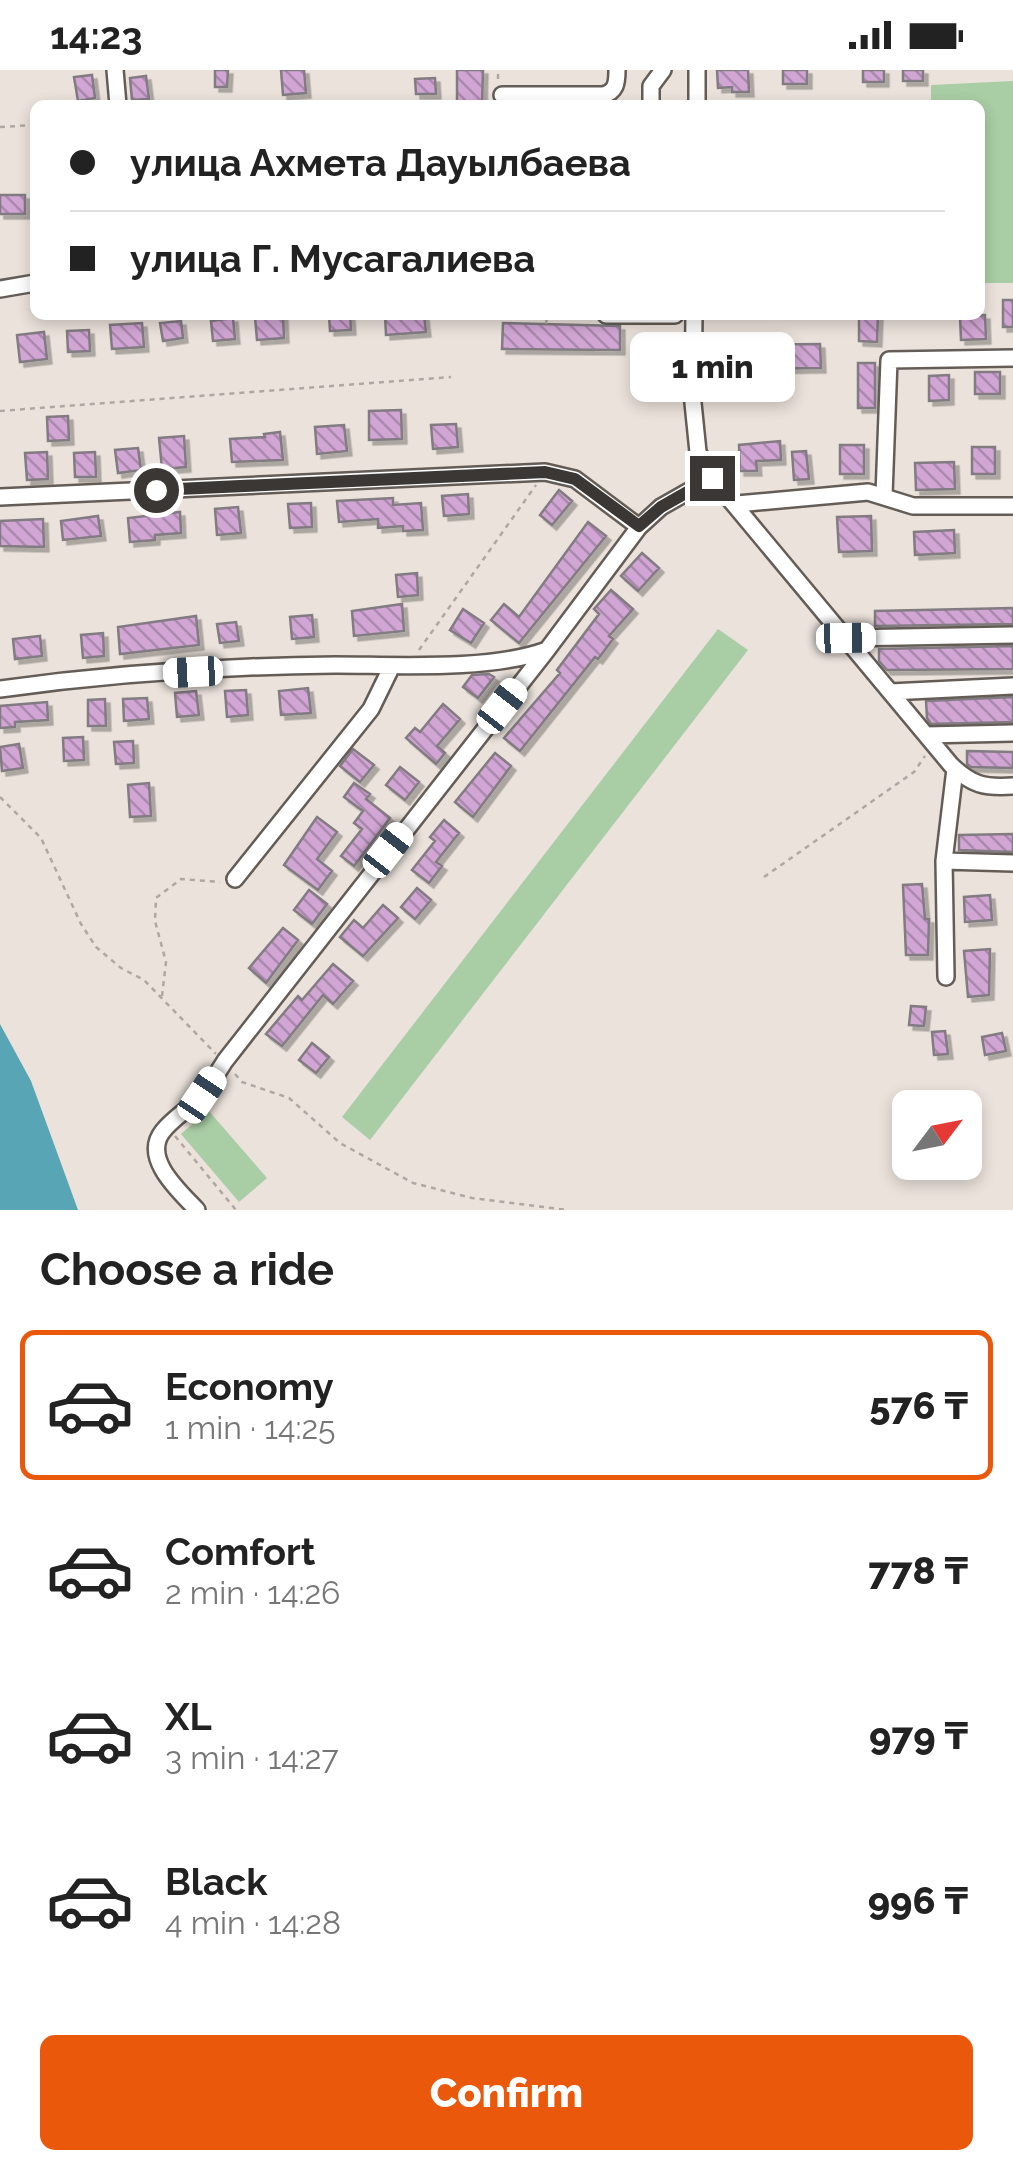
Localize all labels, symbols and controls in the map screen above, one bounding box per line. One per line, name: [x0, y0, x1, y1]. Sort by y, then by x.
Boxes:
text: 14:23: [50, 13, 143, 58]
text: улица Ахмета Дауылбаева: [130, 140, 631, 185]
text: улица Г. Мусагалиева: [130, 236, 535, 281]
callout: 1 min: [630, 333, 794, 403]
text: 1 min: [671, 348, 754, 385]
route end: [690, 456, 735, 501]
route start: [134, 468, 179, 513]
car: [816, 622, 876, 654]
car: [162, 655, 224, 689]
car: [472, 673, 532, 739]
car: [358, 817, 418, 883]
car: [173, 1062, 231, 1128]
north arrow: [892, 1090, 982, 1180]
map controls: [892, 1090, 982, 1180]
text: Choose a ride: [40, 1243, 334, 1296]
icon: car: [45, 1360, 135, 1450]
text: Economy: [165, 1364, 334, 1409]
text: 576 ₸: [869, 1383, 968, 1428]
text: 1 min · 14:25: [165, 1409, 336, 1446]
icon: car: [45, 1525, 135, 1615]
text: Comfort: [165, 1529, 315, 1574]
text: 778 ₸: [868, 1548, 968, 1593]
text: 2 min · 14:26: [165, 1574, 340, 1611]
icon: car: [45, 1690, 135, 1780]
text: XL: [165, 1694, 212, 1739]
text: 979 ₸: [869, 1713, 968, 1758]
text: 3 min · 14:27: [165, 1739, 339, 1776]
icon: car: [45, 1855, 135, 1945]
text: Black: [165, 1859, 267, 1904]
text: 996 ₸: [868, 1878, 968, 1923]
text: 4 min · 14:28: [165, 1904, 341, 1941]
button: Confirm: [40, 2035, 973, 2150]

